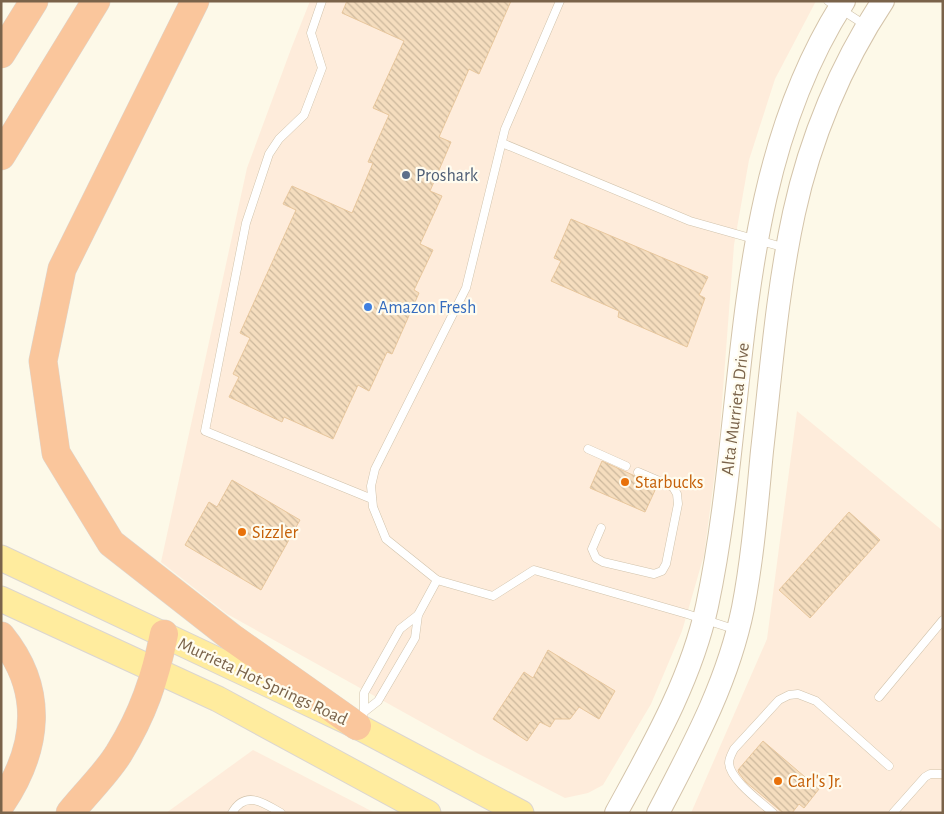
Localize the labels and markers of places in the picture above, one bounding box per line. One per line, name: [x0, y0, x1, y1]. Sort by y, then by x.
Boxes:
place label: Proshark: [416, 167, 479, 185]
marker: Proshark: [400, 169, 412, 181]
place label: Amazon Fresh: [378, 299, 476, 317]
marker: Amazon Fresh: [362, 301, 374, 313]
place label: Starbucks: [635, 474, 703, 492]
marker: Starbucks: [619, 476, 631, 488]
place label: Sizzler: [252, 524, 298, 542]
marker: Sizzler: [236, 526, 248, 538]
place label: Carl's Jr.: [788, 773, 842, 791]
marker: Carl's Jr.: [772, 775, 784, 787]

